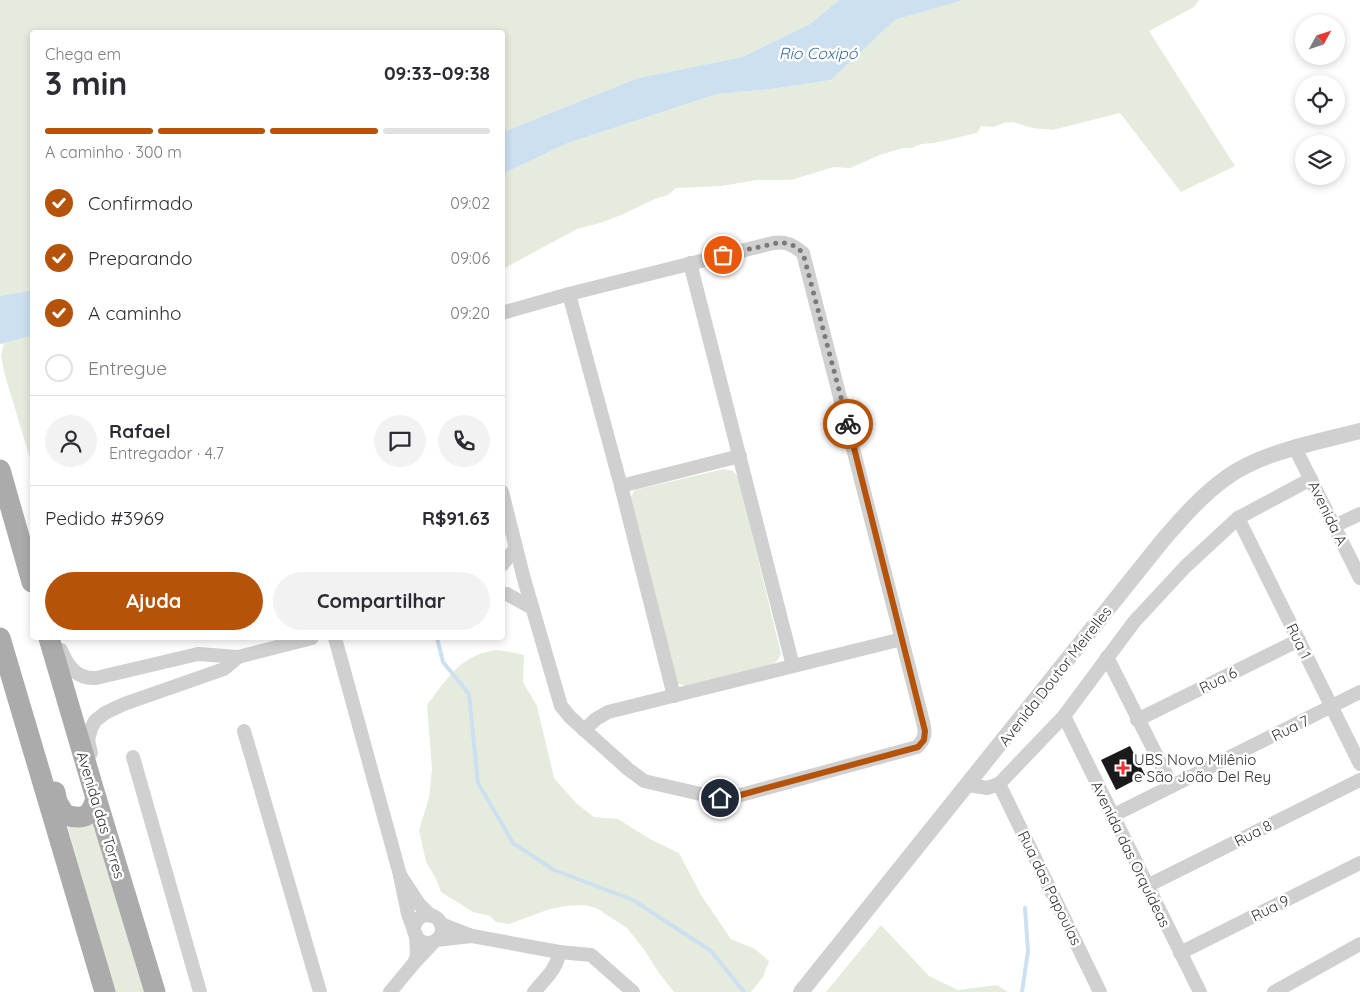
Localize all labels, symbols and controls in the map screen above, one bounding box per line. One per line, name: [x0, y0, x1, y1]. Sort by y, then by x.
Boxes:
north arrow: [1295, 15, 1345, 65]
map controls: [1295, 15, 1345, 185]
water label: Rio Coxipó: [779, 43, 859, 63]
text: Chega em: [45, 44, 121, 64]
text: 09:33–09:38: [384, 61, 490, 85]
text: 3 min: [45, 63, 127, 103]
button: locate: [1295, 75, 1345, 125]
button: layers: [1295, 135, 1345, 185]
text: A caminho · 300 m: [45, 142, 182, 162]
icon: check: [45, 189, 73, 217]
text: Confirmado: [88, 191, 193, 215]
text: 09:02: [450, 193, 490, 213]
pin: [702, 234, 744, 276]
icon: bag: [709, 241, 737, 269]
icon: check: [45, 244, 73, 272]
text: Preparando: [88, 246, 193, 270]
text: 09:06: [450, 248, 490, 268]
icon: check: [45, 299, 73, 327]
text: A caminho: [88, 301, 181, 325]
text: 09:20: [450, 303, 490, 323]
text: Entregue: [88, 356, 167, 380]
courier: [823, 399, 873, 449]
icon: bike: [834, 410, 862, 438]
button: person: [45, 415, 97, 467]
button: chat: [374, 415, 426, 467]
button: phone: [438, 415, 490, 467]
text: Rafael: [109, 419, 171, 443]
text: Entregador · 4.7: [109, 443, 224, 463]
street label: Avenida A: [1304, 478, 1352, 549]
text: Pedido #3969: [45, 506, 164, 530]
text: R$91.63: [422, 506, 490, 530]
button: Ajuda: [45, 572, 263, 630]
button: Compartilhar: [273, 572, 490, 630]
street label: Avenida Doutor Meirelles: [994, 602, 1116, 750]
street label: Rua 1: [1282, 620, 1316, 662]
street label: Rua 6: [1196, 663, 1240, 697]
street label: Rua 7: [1268, 711, 1312, 745]
street label: Avenida das Torres: [73, 749, 129, 881]
place label: UBS Novo Milênio e São João Del Rey: [1134, 750, 1271, 786]
marker: UBS Novo Milênio e São João Del Rey: [1116, 761, 1130, 775]
pin: [699, 777, 741, 819]
street label: Avenida das Orquídeas: [1087, 778, 1175, 930]
icon: home: [706, 784, 734, 812]
street label: Rua 8: [1231, 816, 1275, 850]
street label: Rua das Papoulas: [1014, 828, 1086, 948]
street label: Rua 9: [1248, 891, 1292, 925]

